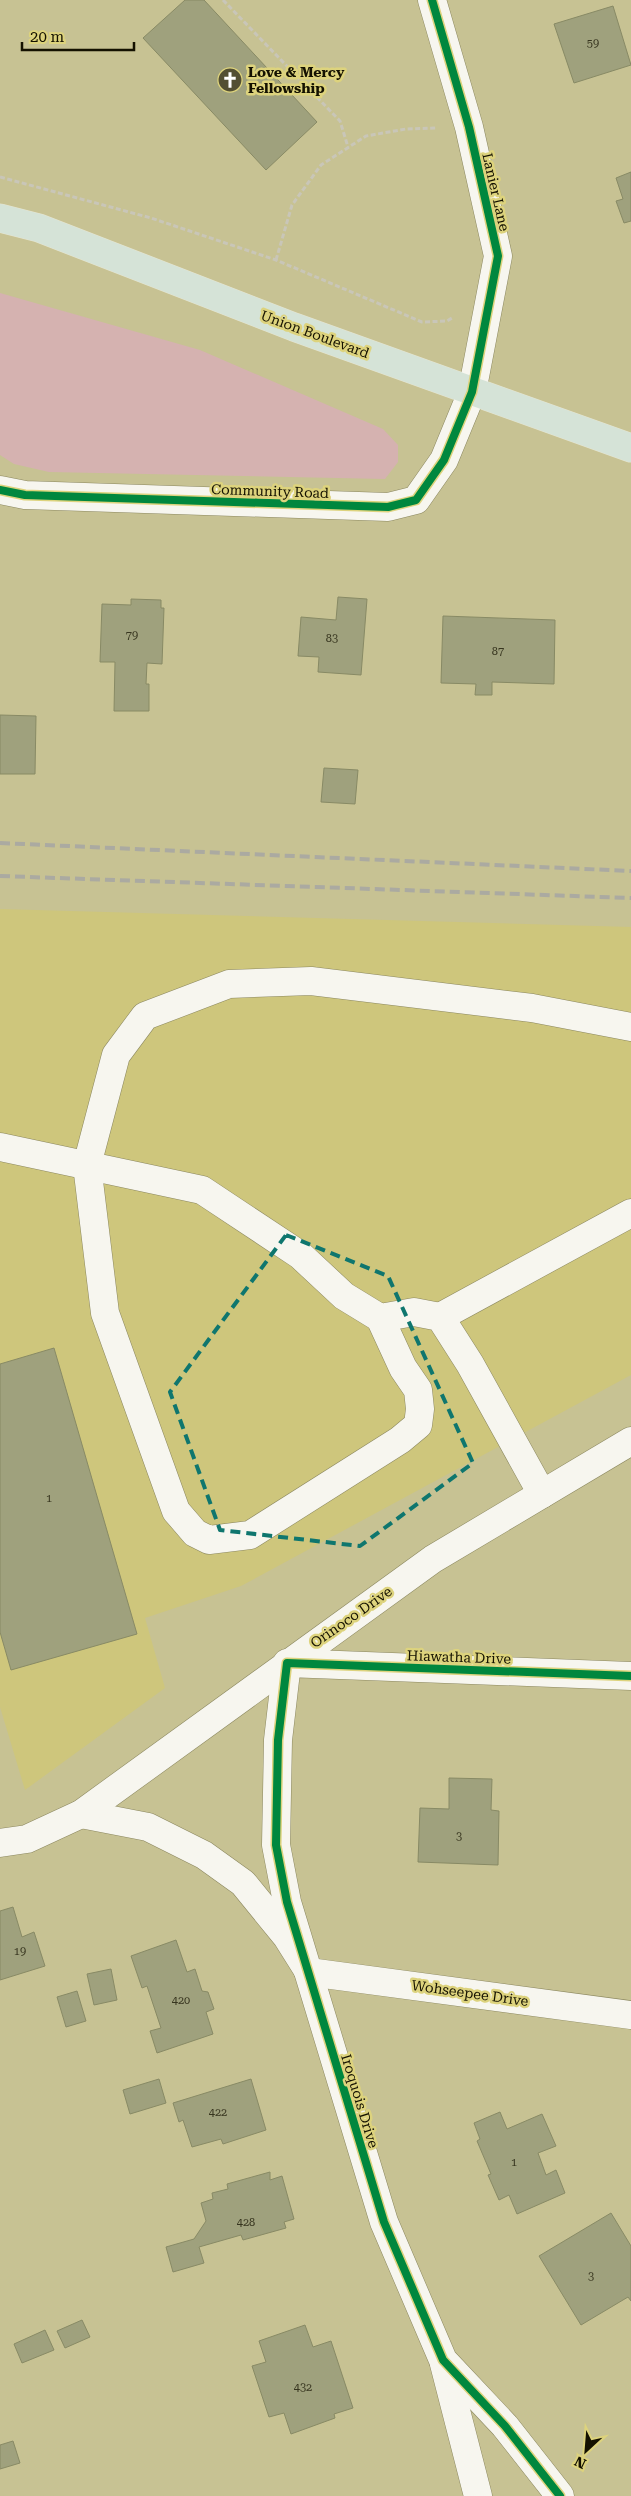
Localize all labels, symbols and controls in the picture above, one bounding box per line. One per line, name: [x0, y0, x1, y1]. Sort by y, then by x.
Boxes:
scale bar: [22, 20, 135, 52]
text: 20 m: [30, 28, 65, 46]
house number: 59: [587, 37, 599, 50]
place label: Love & Mercy Fellowship: [248, 64, 345, 96]
church icon: Love & Mercy Fellowship: [217, 67, 243, 93]
street label: Lanier Lane: [479, 151, 513, 233]
street label: Union Boulevard: [259, 307, 371, 361]
street label: Community Road: [211, 481, 329, 501]
house number: 79: [126, 629, 138, 642]
house number: 83: [326, 632, 338, 645]
house number: 87: [492, 645, 504, 658]
house number: 1: [46, 1492, 52, 1505]
street label: Orinoco Drive: [307, 1583, 395, 1651]
street label: Hiawatha Drive: [407, 1647, 512, 1667]
house number: 3: [456, 1830, 462, 1843]
house number: 19: [14, 1945, 26, 1958]
street label: Wohseepee Drive: [410, 1977, 530, 2009]
house number: 420: [172, 1994, 190, 2007]
street label: Iroquois Drive: [338, 2052, 382, 2150]
house number: 422: [209, 2106, 227, 2119]
house number: 1: [511, 2156, 517, 2169]
house number: 428: [237, 2216, 255, 2229]
house number: 3: [588, 2270, 594, 2283]
house number: 432: [294, 2381, 312, 2394]
north arrow: [561, 2426, 611, 2476]
text: N: [572, 2453, 589, 2472]

